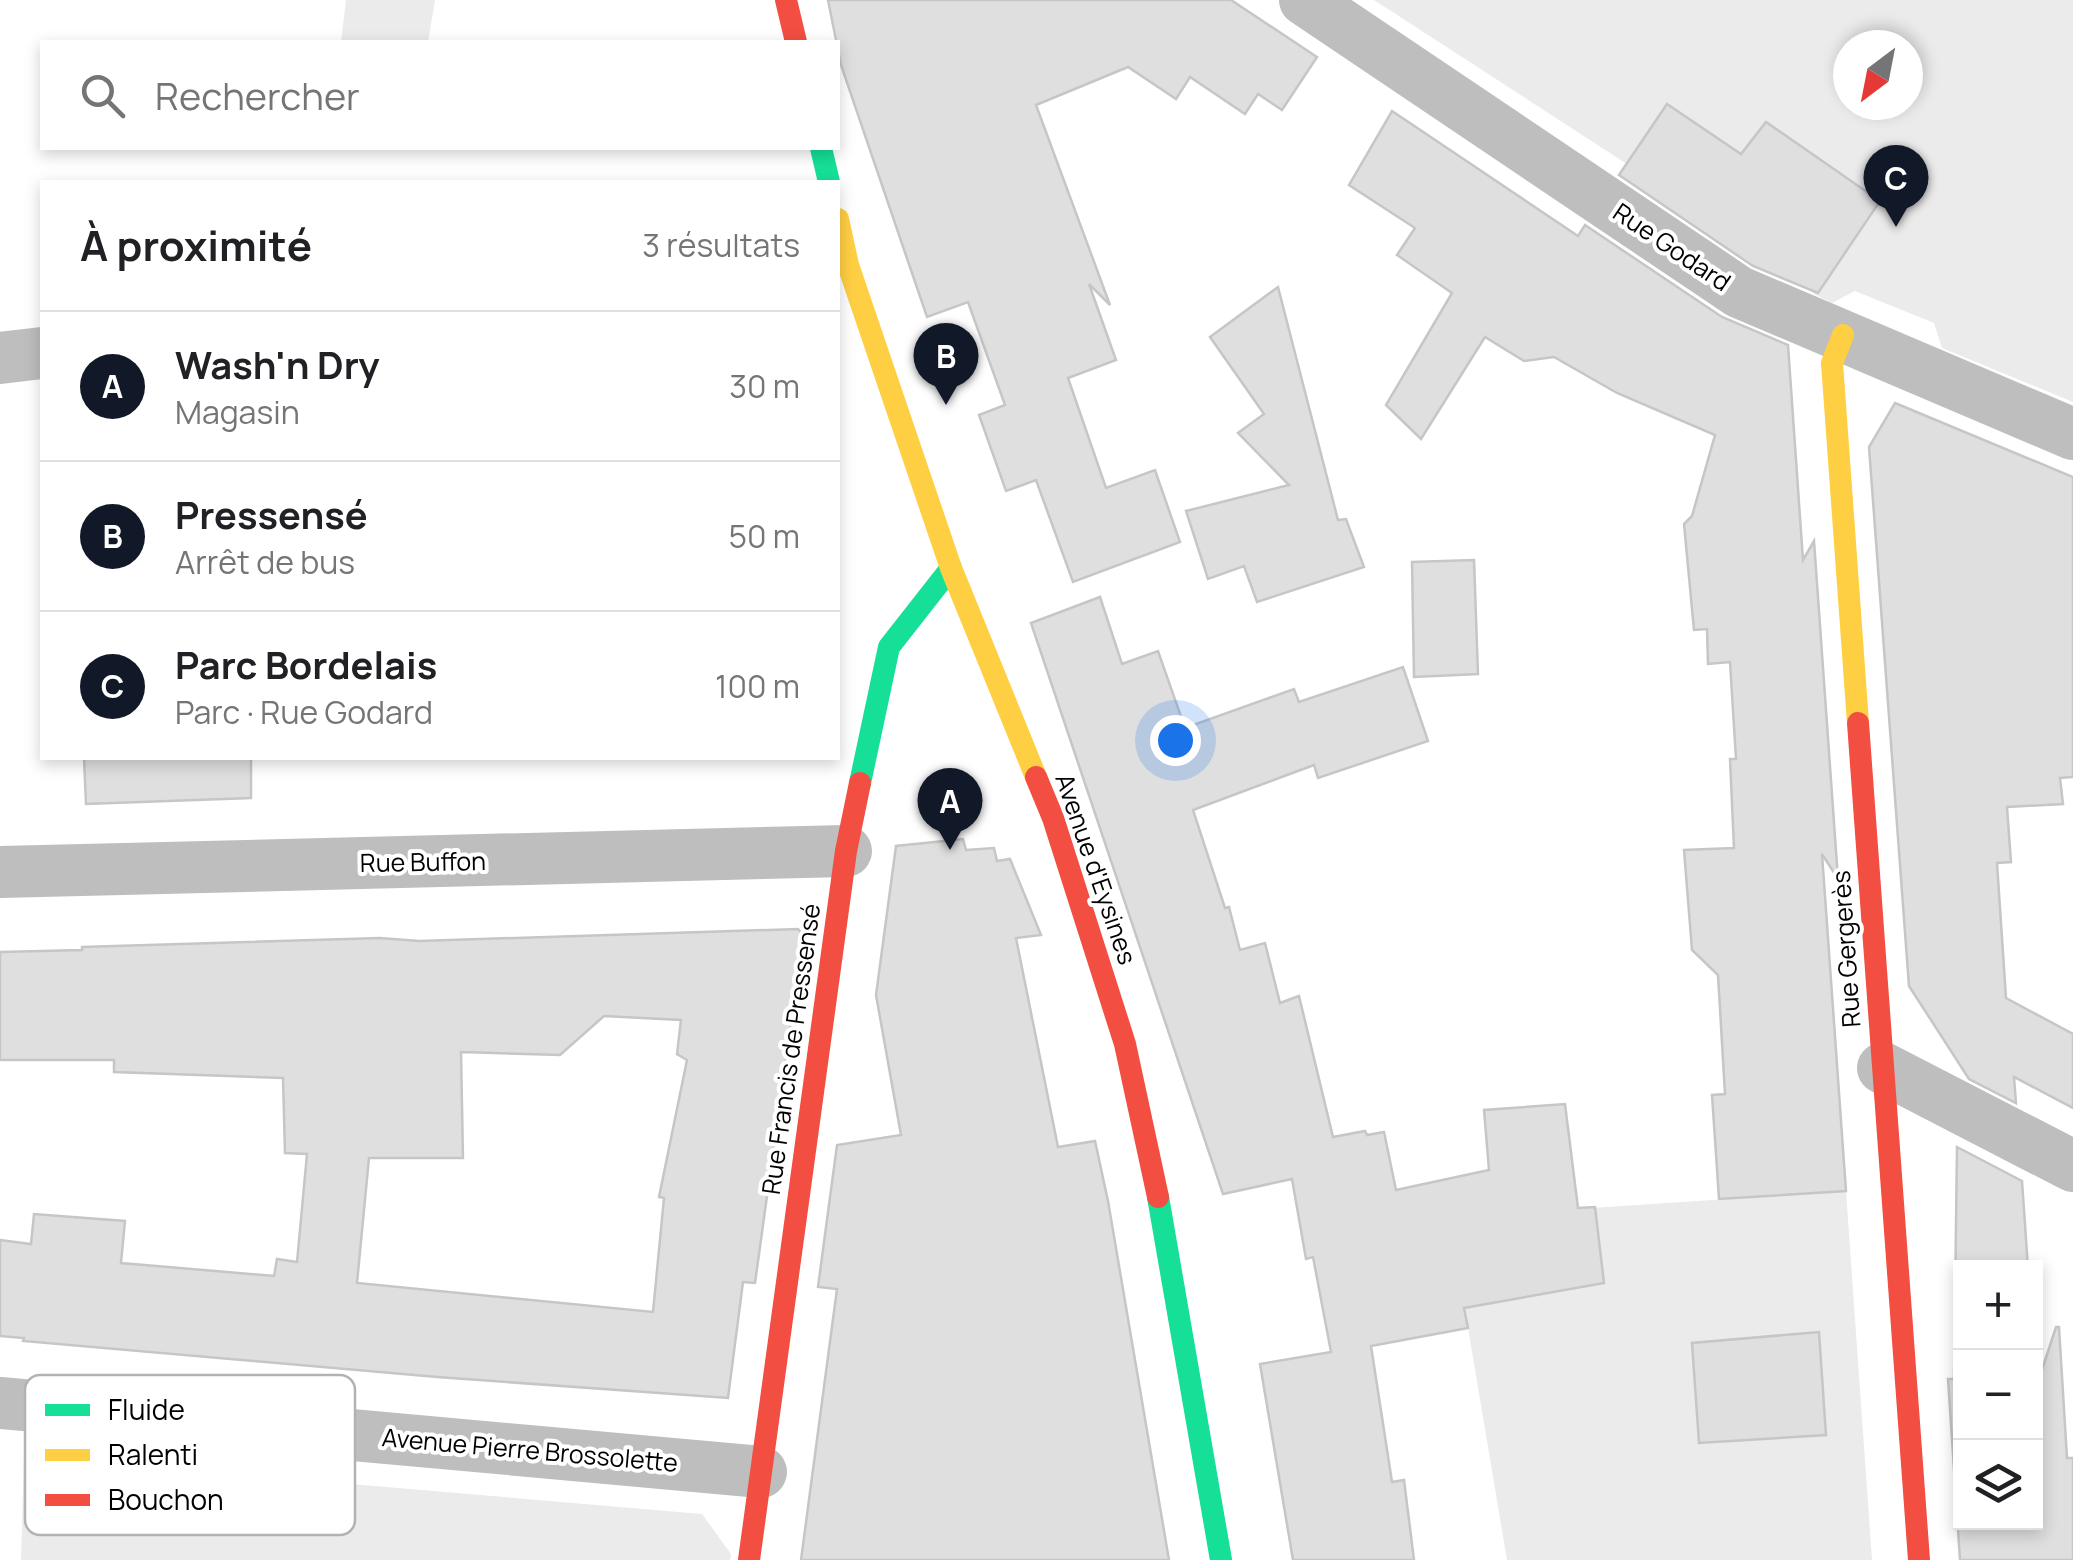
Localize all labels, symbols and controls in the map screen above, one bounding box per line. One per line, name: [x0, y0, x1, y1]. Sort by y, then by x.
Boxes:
north arrow: [1833, 30, 1923, 120]
search box: [40, 40, 840, 150]
icon: search: [75, 68, 130, 123]
text: Rechercher: [155, 69, 360, 121]
pin: C: [1864, 144, 1928, 227]
street label: Rue Godard: [1607, 194, 1738, 299]
text: À proximité: [80, 216, 312, 274]
text: 3 résultats: [642, 223, 800, 267]
pin: B: [914, 322, 978, 405]
text: Wash'n Dry: [175, 338, 380, 390]
text: A: [102, 364, 123, 408]
text: 30 m: [729, 364, 800, 408]
text: Magasin: [175, 390, 300, 434]
text: Pressensé: [175, 488, 368, 540]
text: B: [102, 514, 123, 558]
text: 50 m: [728, 514, 800, 558]
text: Arrêt de bus: [175, 540, 355, 584]
text: Parc Bordelais: [175, 638, 437, 690]
text: C: [101, 664, 124, 708]
text: 100 m: [715, 664, 800, 708]
text: Parc · Rue Godard: [175, 690, 433, 734]
your location: [1150, 715, 1201, 766]
pin: A: [918, 768, 982, 850]
street label: Avenue d'Eysines: [1047, 769, 1146, 969]
street label: Rue Buffon: [360, 843, 486, 880]
street label: Rue Gergerès: [1823, 869, 1868, 1029]
street label: Rue Francis de Pressensé: [753, 901, 828, 1197]
map controls: [1953, 1260, 2043, 1530]
button: +: [1953, 1260, 2043, 1350]
button: −: [1953, 1350, 2043, 1440]
legend: [25, 1375, 355, 1535]
text: Fluide: [108, 1390, 185, 1428]
street label: Avenue Pierre Brossolette: [381, 1419, 679, 1480]
text: Ralenti: [108, 1435, 198, 1473]
button: layers: [1953, 1440, 2043, 1530]
text: Bouchon: [108, 1480, 224, 1518]

